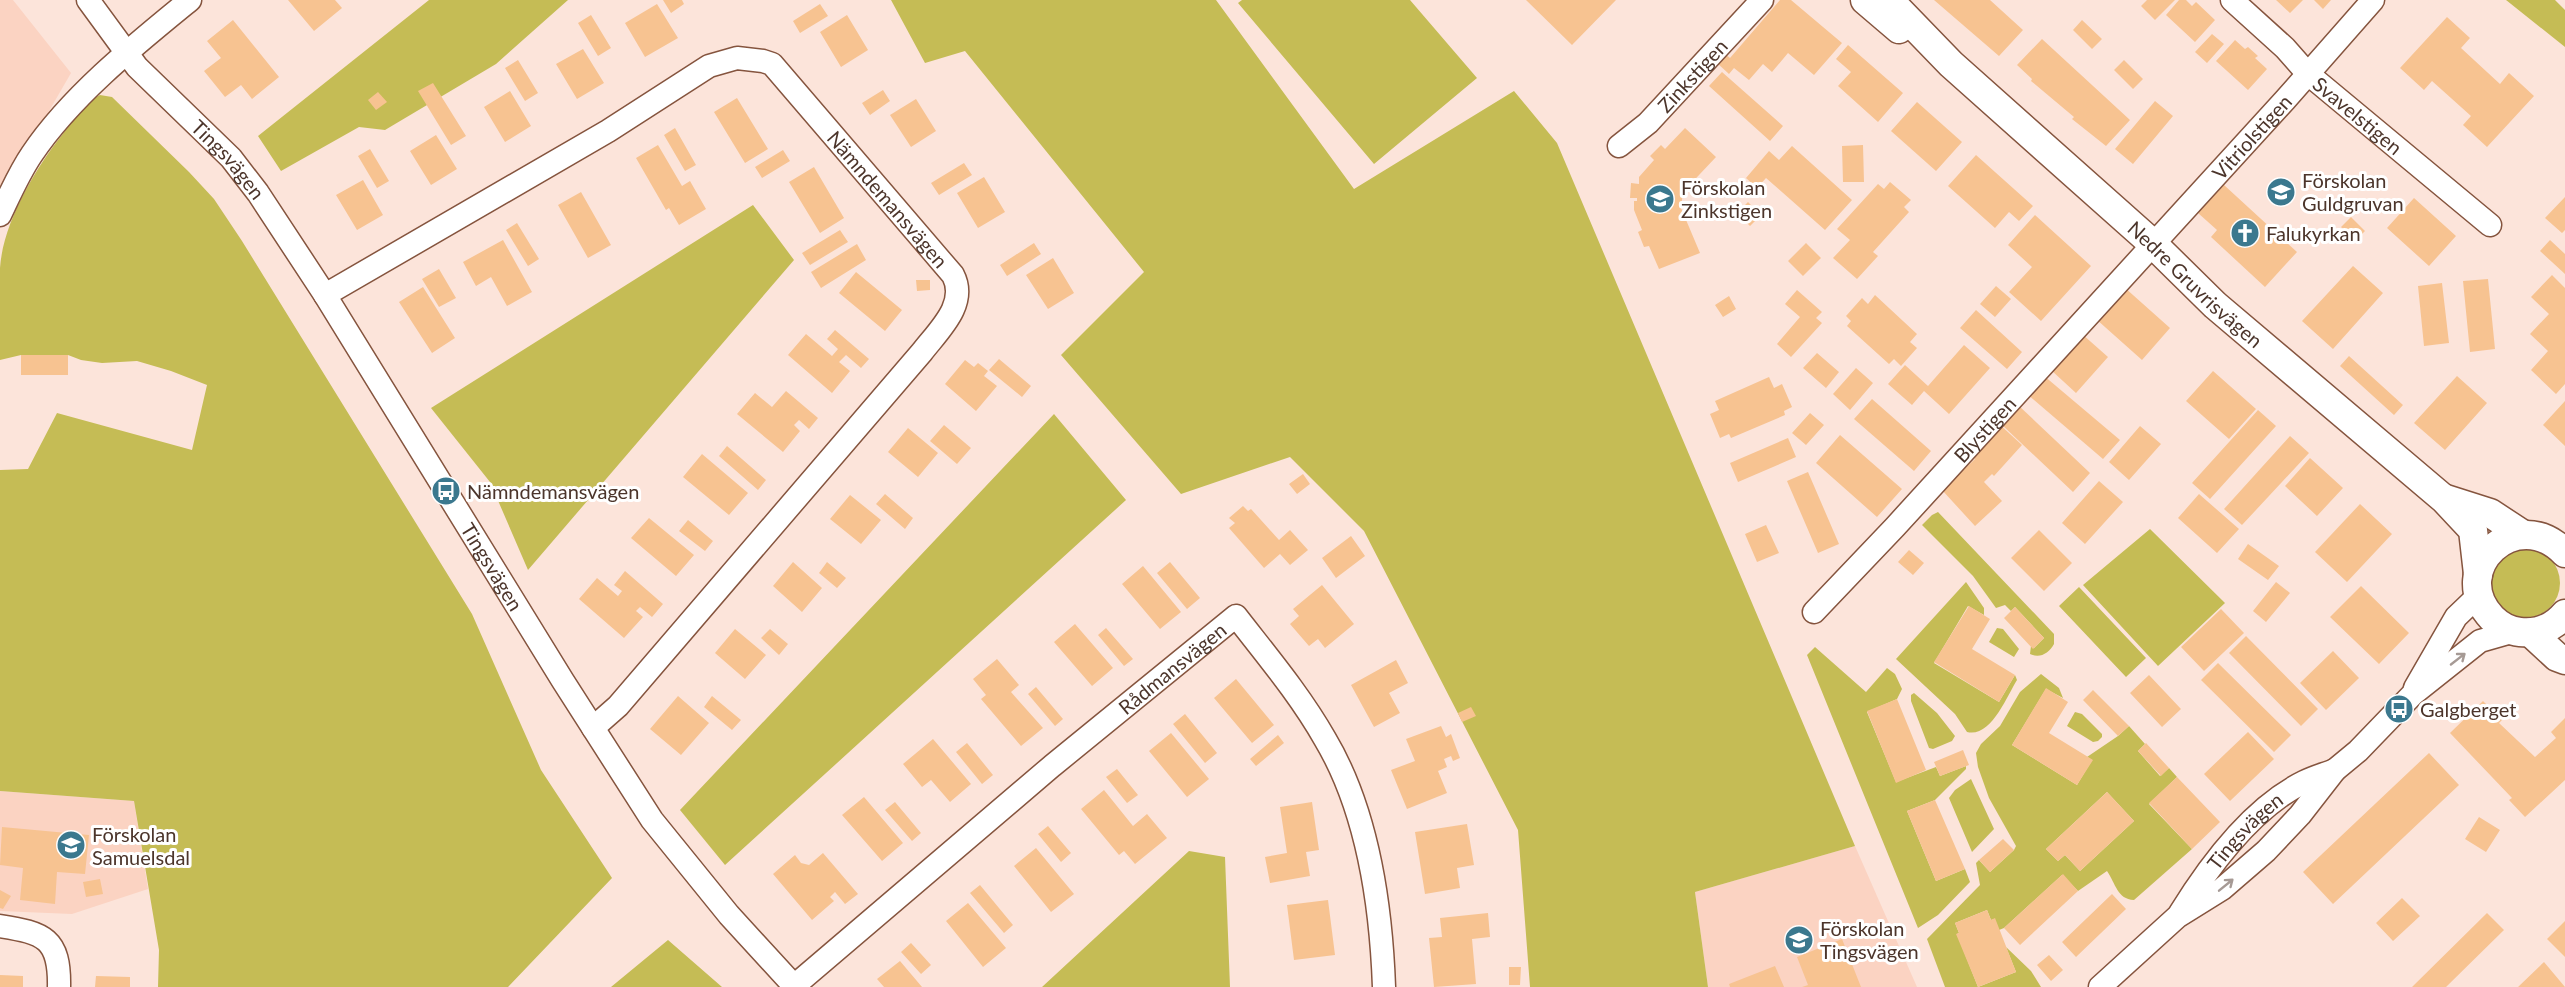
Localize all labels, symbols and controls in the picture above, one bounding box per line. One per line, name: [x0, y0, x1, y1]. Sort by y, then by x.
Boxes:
street label: Zinkstigen: [1652, 34, 1732, 117]
street label: Svavelstigen: [2309, 71, 2407, 159]
street label: Vitriolstigen: [2207, 89, 2296, 184]
street label: Tingsvägen: [187, 114, 270, 204]
street label: Nämndemansvägen: [823, 126, 953, 272]
place label: Förskolan Guldgruvan: [2302, 168, 2404, 215]
place label: Förskolan Zinkstigen: [1681, 175, 1772, 222]
school or university icon: Förskolan Guldgruvan: [2265, 176, 2297, 208]
school or university icon: Förskolan Zinkstigen: [1644, 183, 1676, 215]
street label: Nedre Gruvrisvägen: [2123, 216, 2268, 352]
church icon: Falukyrkan: [2229, 217, 2261, 249]
place label: Falukyrkan: [2266, 221, 2361, 245]
street label: Blystigen: [1948, 391, 2020, 467]
bus stop icon: Nämndemansvägen: [430, 475, 462, 507]
place label: Nämndemansvägen: [467, 479, 639, 503]
street label: Tingsvägen: [456, 518, 528, 615]
street label: Rådmansvägen: [1113, 617, 1231, 719]
one-way arrow: [2449, 652, 2465, 665]
bus stop icon: Galgberget: [2383, 693, 2415, 725]
place label: Galgberget: [2420, 697, 2516, 721]
street label: Tingsvägen: [2202, 787, 2287, 874]
place label: Förskolan Samuelsdal: [92, 822, 190, 869]
school or university icon: Förskolan Samuelsdal: [55, 829, 87, 861]
one-way arrow: [2218, 878, 2234, 891]
place label: Förskolan Tingsvägen: [1820, 916, 1919, 963]
school or university icon: Förskolan Tingsvägen: [1783, 924, 1815, 956]

